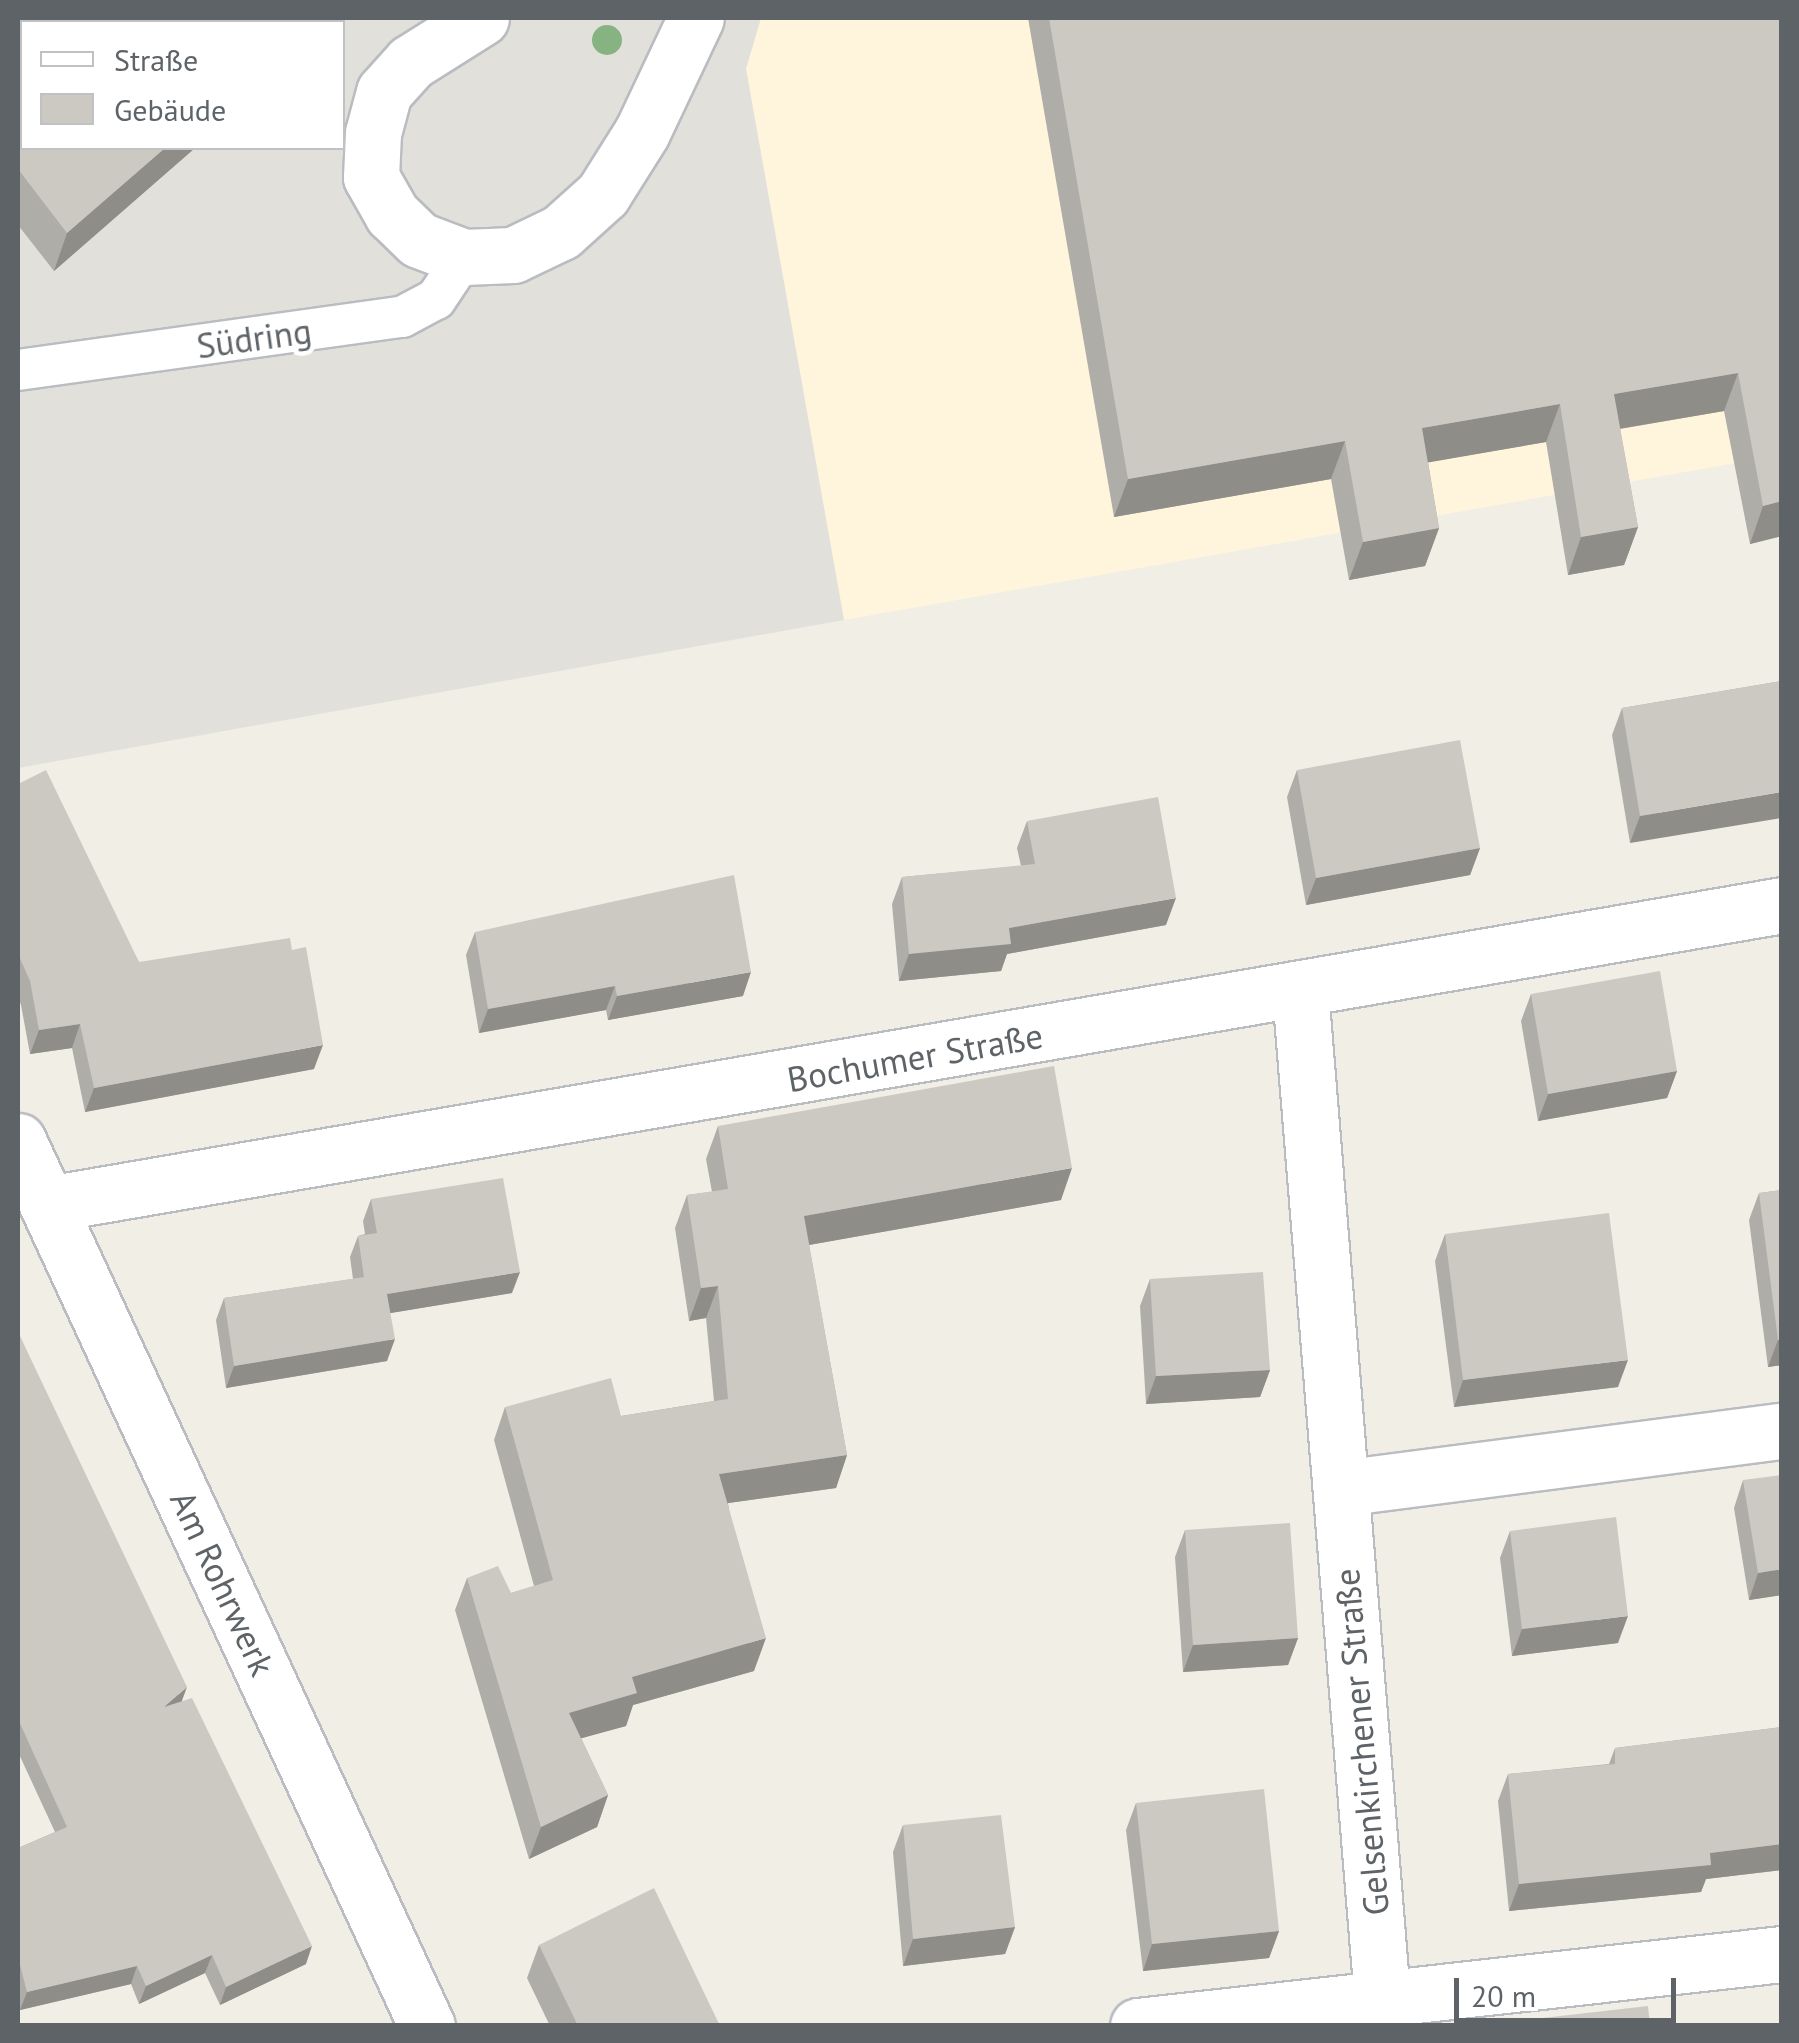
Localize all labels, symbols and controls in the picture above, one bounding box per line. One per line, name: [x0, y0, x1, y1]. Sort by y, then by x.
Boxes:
legend: [20, 20, 345, 150]
text: Straße: [114, 40, 198, 79]
text: Gebäude: [114, 90, 226, 129]
street label: Südring: [194, 309, 314, 367]
street label: Bochumer Straße: [784, 1014, 1046, 1100]
street label: Am Rohrwerk: [162, 1484, 284, 1682]
street label: Gelsenkirchener Straße: [1325, 1567, 1397, 1917]
scale bar: [1459, 1958, 1682, 2020]
text: 20 m: [1471, 1976, 1536, 2015]

